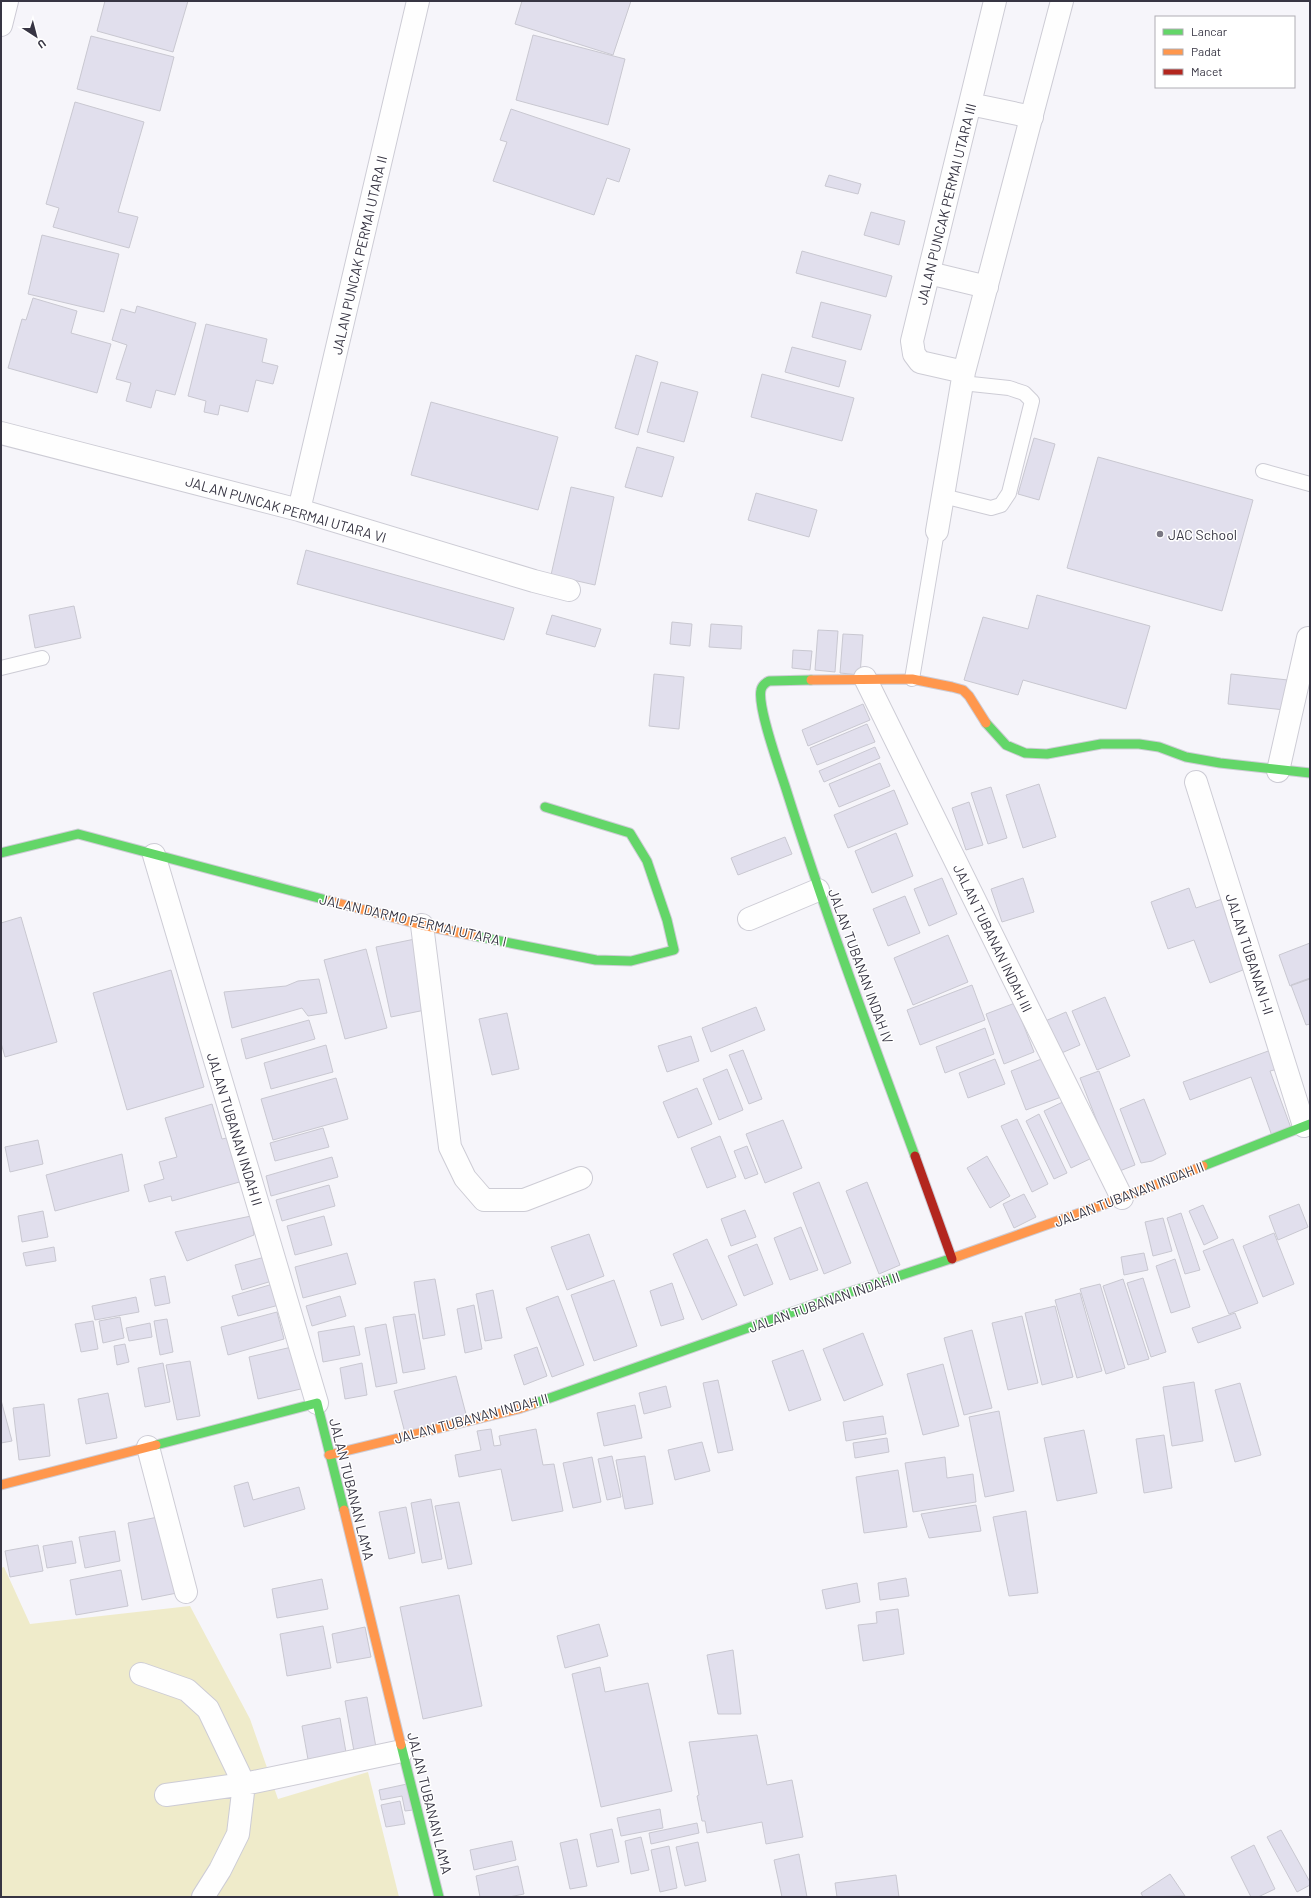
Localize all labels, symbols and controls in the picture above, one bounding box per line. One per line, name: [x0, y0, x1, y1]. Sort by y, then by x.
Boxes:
north arrow: [16, 16, 56, 56]
legend: [1155, 16, 1295, 88]
text: Lancar: [1191, 24, 1228, 38]
text: U: [35, 37, 49, 52]
text: Padat: [1191, 44, 1221, 58]
text: Macet: [1191, 64, 1223, 78]
street label: JALAN PUNCAK PERMAI UTARA III: [913, 101, 979, 307]
street label: JALAN PUNCAK PERMAI UTARA II: [328, 154, 390, 356]
street label: JALAN PUNCAK PERMAI UTARA VI: [184, 472, 388, 546]
place label: JAC School: [1168, 526, 1237, 543]
marker: JAC School: [1155, 529, 1165, 539]
street label: JALAN TUBANAN INDAH III: [950, 861, 1036, 1015]
street label: JALAN TUBANAN INDAH IV: [825, 886, 897, 1046]
street label: JALAN DARMO PERMAI UTARA I: [318, 890, 508, 950]
street label: JALAN TUBANAN I-II: [1222, 891, 1278, 1017]
street label: JALAN TUBANAN INDAH II: [204, 1051, 266, 1207]
street label: JALAN TUBANAN INDAH II: [1052, 1158, 1206, 1230]
street label: JALAN TUBANAN INDAH II: [746, 1268, 902, 1336]
street label: JALAN TUBANAN INDAH II: [392, 1389, 550, 1447]
street label: JALAN TUBANAN LAMA: [326, 1416, 378, 1562]
street label: JALAN TUBANAN LAMA: [404, 1730, 456, 1876]

